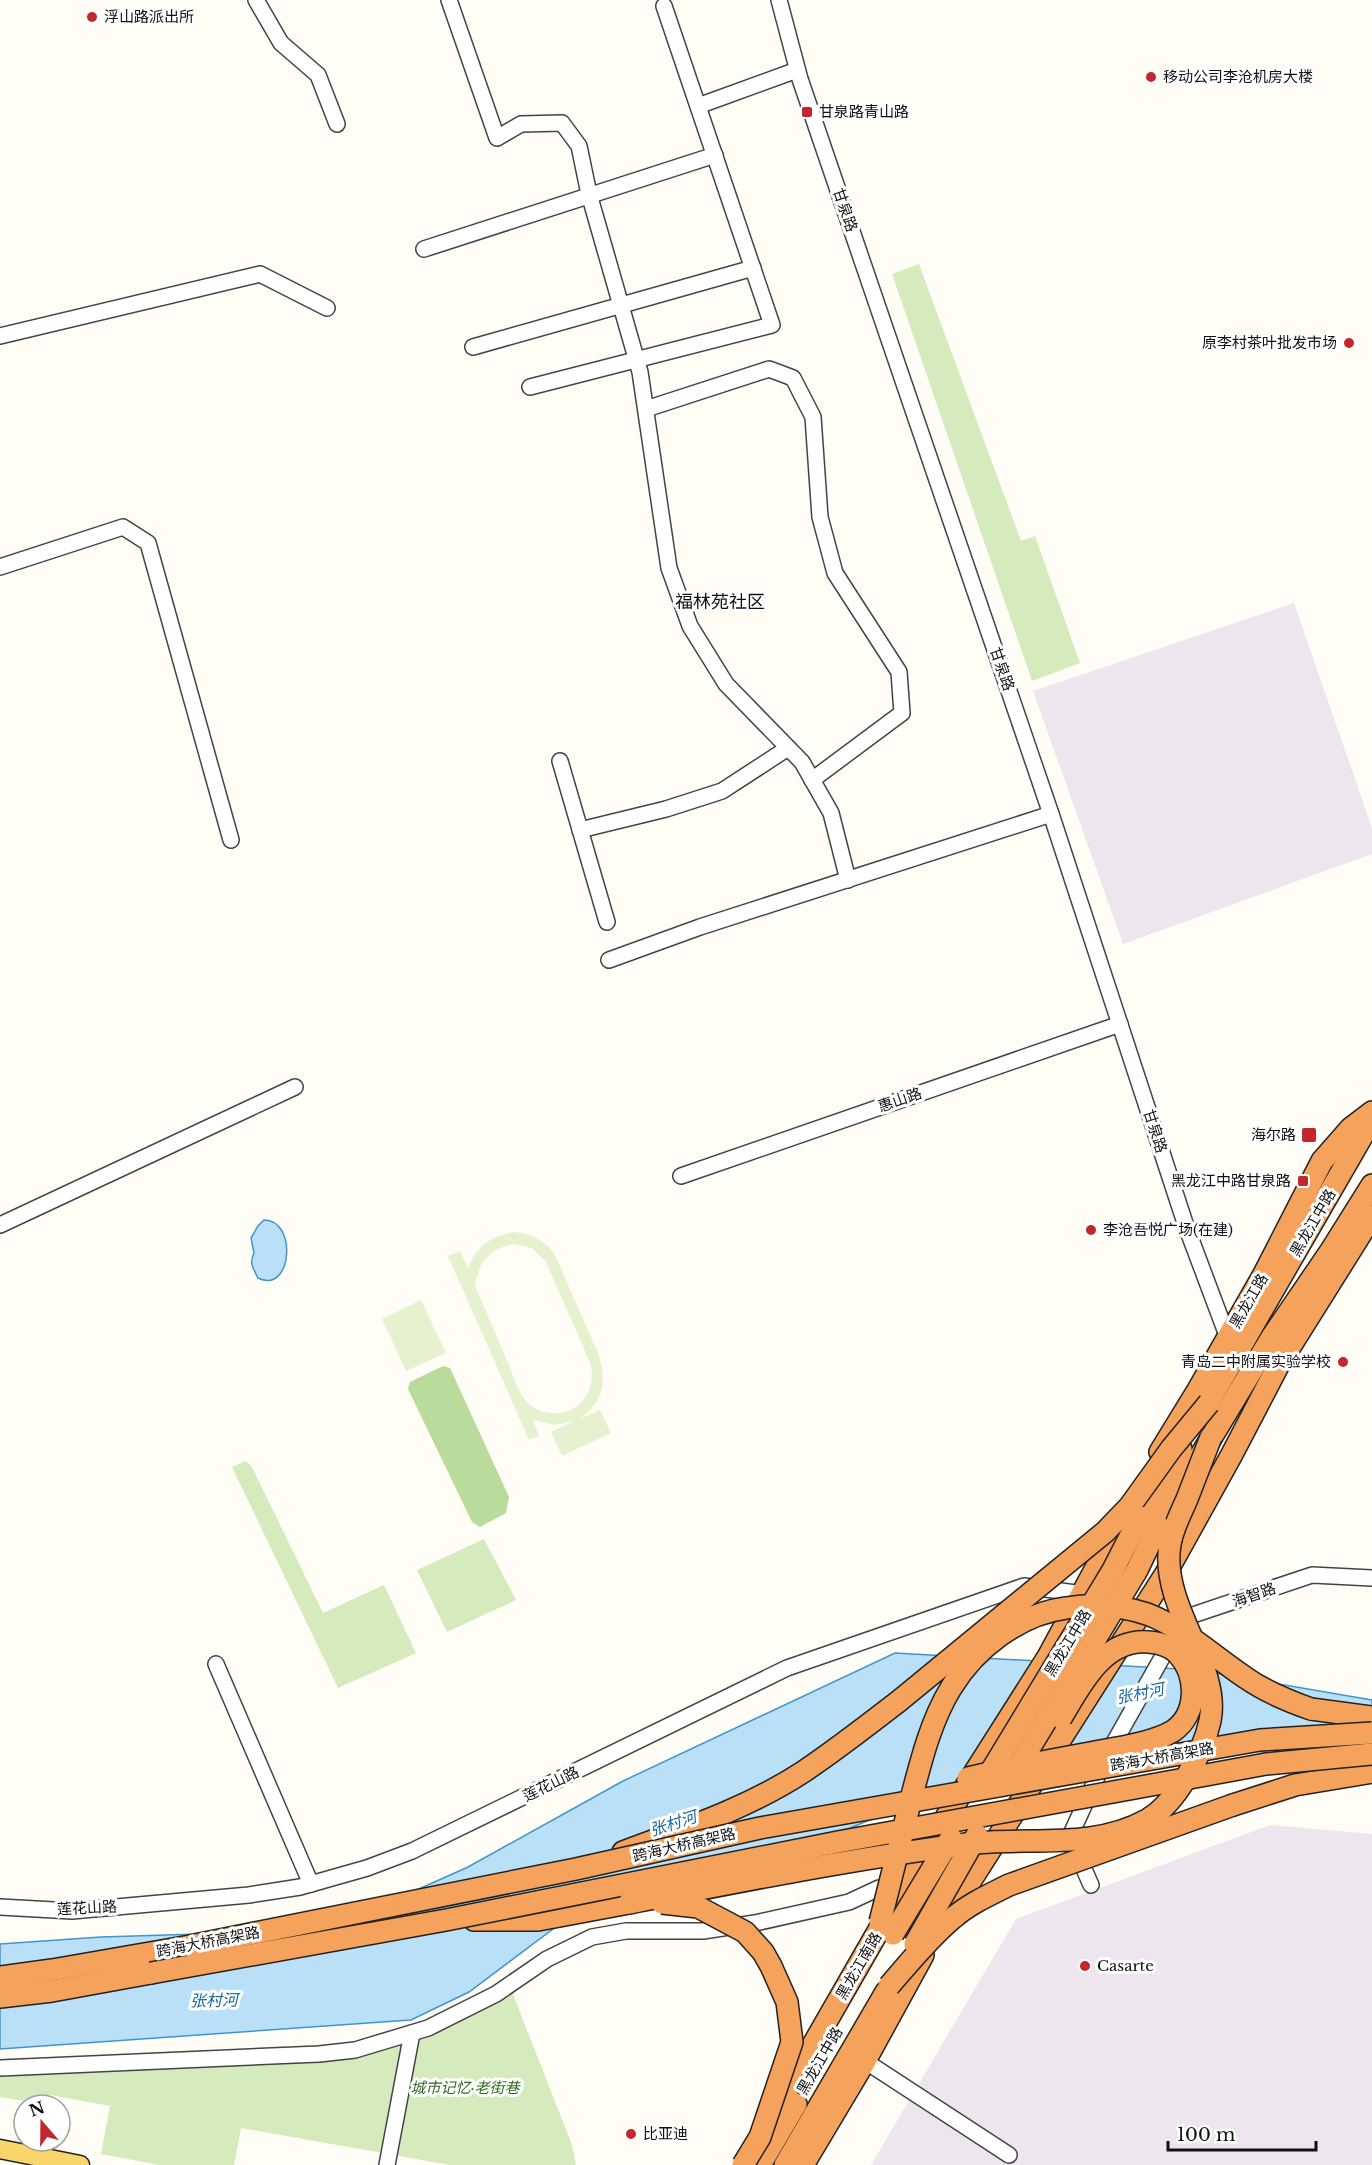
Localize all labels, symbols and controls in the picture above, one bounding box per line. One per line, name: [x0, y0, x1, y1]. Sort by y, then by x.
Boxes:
place label: 浮山路派出所: [104, 7, 194, 26]
marker: 浮山路派出所: [85, 10, 99, 24]
place label: 移动公司李沧机房大楼: [1163, 67, 1313, 86]
marker: 移动公司李沧机房大楼: [1144, 70, 1158, 84]
place label: 甘泉路青山路: [819, 102, 909, 121]
marker: 甘泉路青山路: [800, 105, 814, 119]
street label: 甘泉路: [829, 185, 862, 234]
place label: 原李村茶叶批发市场: [1202, 333, 1337, 352]
marker: 原李村茶叶批发市场: [1342, 336, 1356, 350]
district label: 福林苑社区: [675, 591, 765, 613]
street label: 甘泉路: [986, 644, 1019, 693]
street label: 惠山路: [875, 1083, 924, 1116]
street label: 甘泉路: [1139, 1107, 1171, 1155]
place label: 海尔路: [1251, 1125, 1296, 1144]
marker: 海尔路: [1300, 1126, 1318, 1144]
place label: 黑龙江中路甘泉路: [1171, 1171, 1291, 1190]
marker: 黑龙江中路甘泉路: [1296, 1174, 1310, 1188]
street label: 黑龙江中路: [1286, 1186, 1340, 1260]
place label: 李沧吾悦广场(在建): [1103, 1220, 1233, 1239]
marker: 李沧吾悦广场(在建): [1084, 1223, 1098, 1237]
street label: 黑龙江路: [1225, 1270, 1272, 1331]
place label: 青岛二中附属实验学校: [1181, 1352, 1331, 1371]
marker: 青岛二中附属实验学校: [1336, 1355, 1350, 1369]
street label: 海智路: [1229, 1578, 1278, 1611]
street label: 黑龙江中路: [1040, 1606, 1095, 1680]
water label: 张村河: [1115, 1678, 1168, 1707]
street label: 跨海大桥高架路: [1109, 1738, 1215, 1775]
street label: 莲花山路: [520, 1762, 582, 1805]
water label: 张村河: [647, 1805, 702, 1840]
street label: 跨海大桥高架路: [631, 1823, 737, 1866]
street label: 莲花山路: [57, 1896, 117, 1919]
street label: 跨海大桥高架路: [155, 1922, 261, 1961]
street label: 黑龙江南路: [832, 1929, 886, 2003]
place label: Casarte: [1097, 1956, 1154, 1975]
marker: Casarte: [1078, 1959, 1092, 1973]
water label: 张村河: [190, 1990, 241, 2010]
street label: 黑龙江中路: [793, 2024, 847, 2098]
park label: 城市记忆·老街巷: [410, 2078, 522, 2097]
north arrow: [12, 2093, 72, 2153]
text: N: [26, 2097, 47, 2121]
scale bar: [1168, 2114, 1316, 2152]
place label: 比亚迪: [643, 2124, 688, 2143]
text: 100 m: [1177, 2124, 1235, 2146]
marker: 比亚迪: [624, 2127, 638, 2141]

